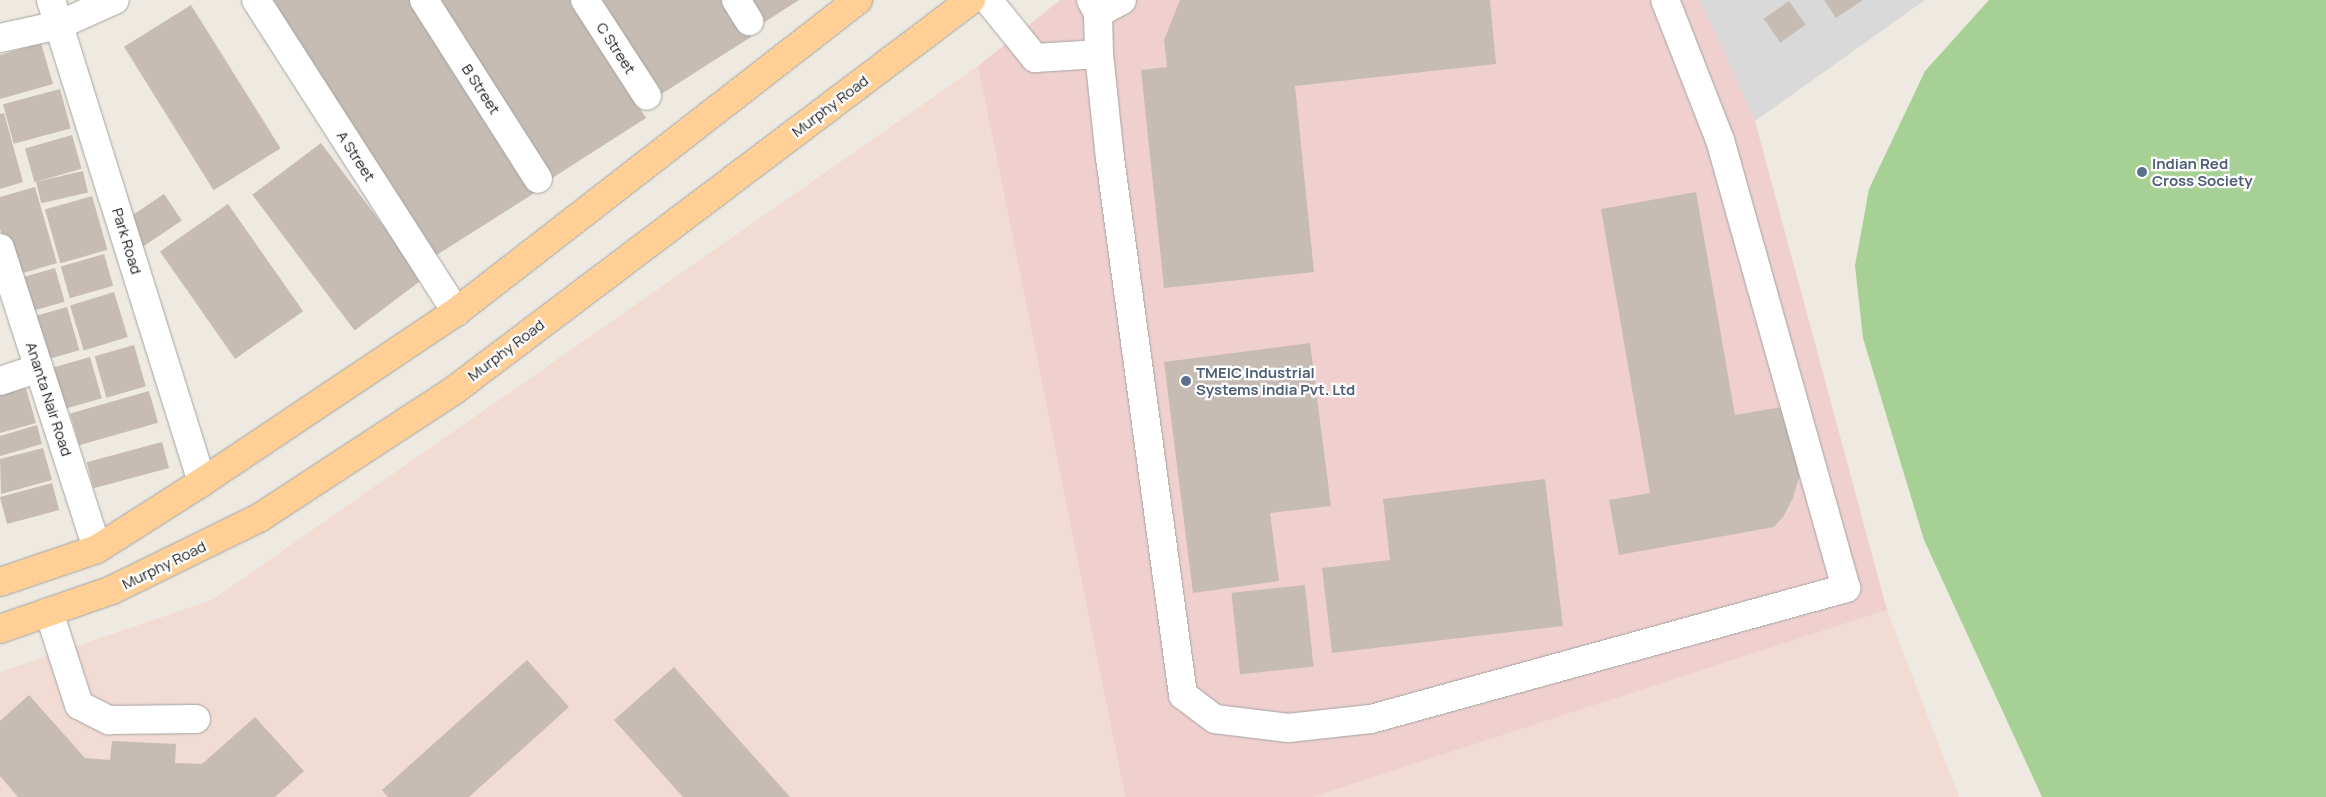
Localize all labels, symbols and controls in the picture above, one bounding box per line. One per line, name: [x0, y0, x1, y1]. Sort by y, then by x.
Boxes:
street label: C Street: [593, 19, 639, 77]
street label: B Street: [458, 61, 504, 117]
street label: Murphy Road: [788, 71, 872, 141]
street label: A Street: [333, 127, 379, 185]
place label: Indian Red Cross Society: [2152, 154, 2253, 189]
marker: Indian Red Cross Society: [2136, 166, 2148, 178]
street label: Park Road: [108, 206, 146, 276]
street label: Murphy Road: [464, 315, 548, 385]
street label: Ananta Nair Road: [22, 340, 76, 458]
place label: TMEIC Industrial Systems india Pvt. Ltd: [1196, 363, 1355, 398]
marker: TMEIC Industrial Systems india Pvt. Ltd: [1180, 375, 1192, 387]
street label: Murphy Road: [119, 537, 209, 593]

